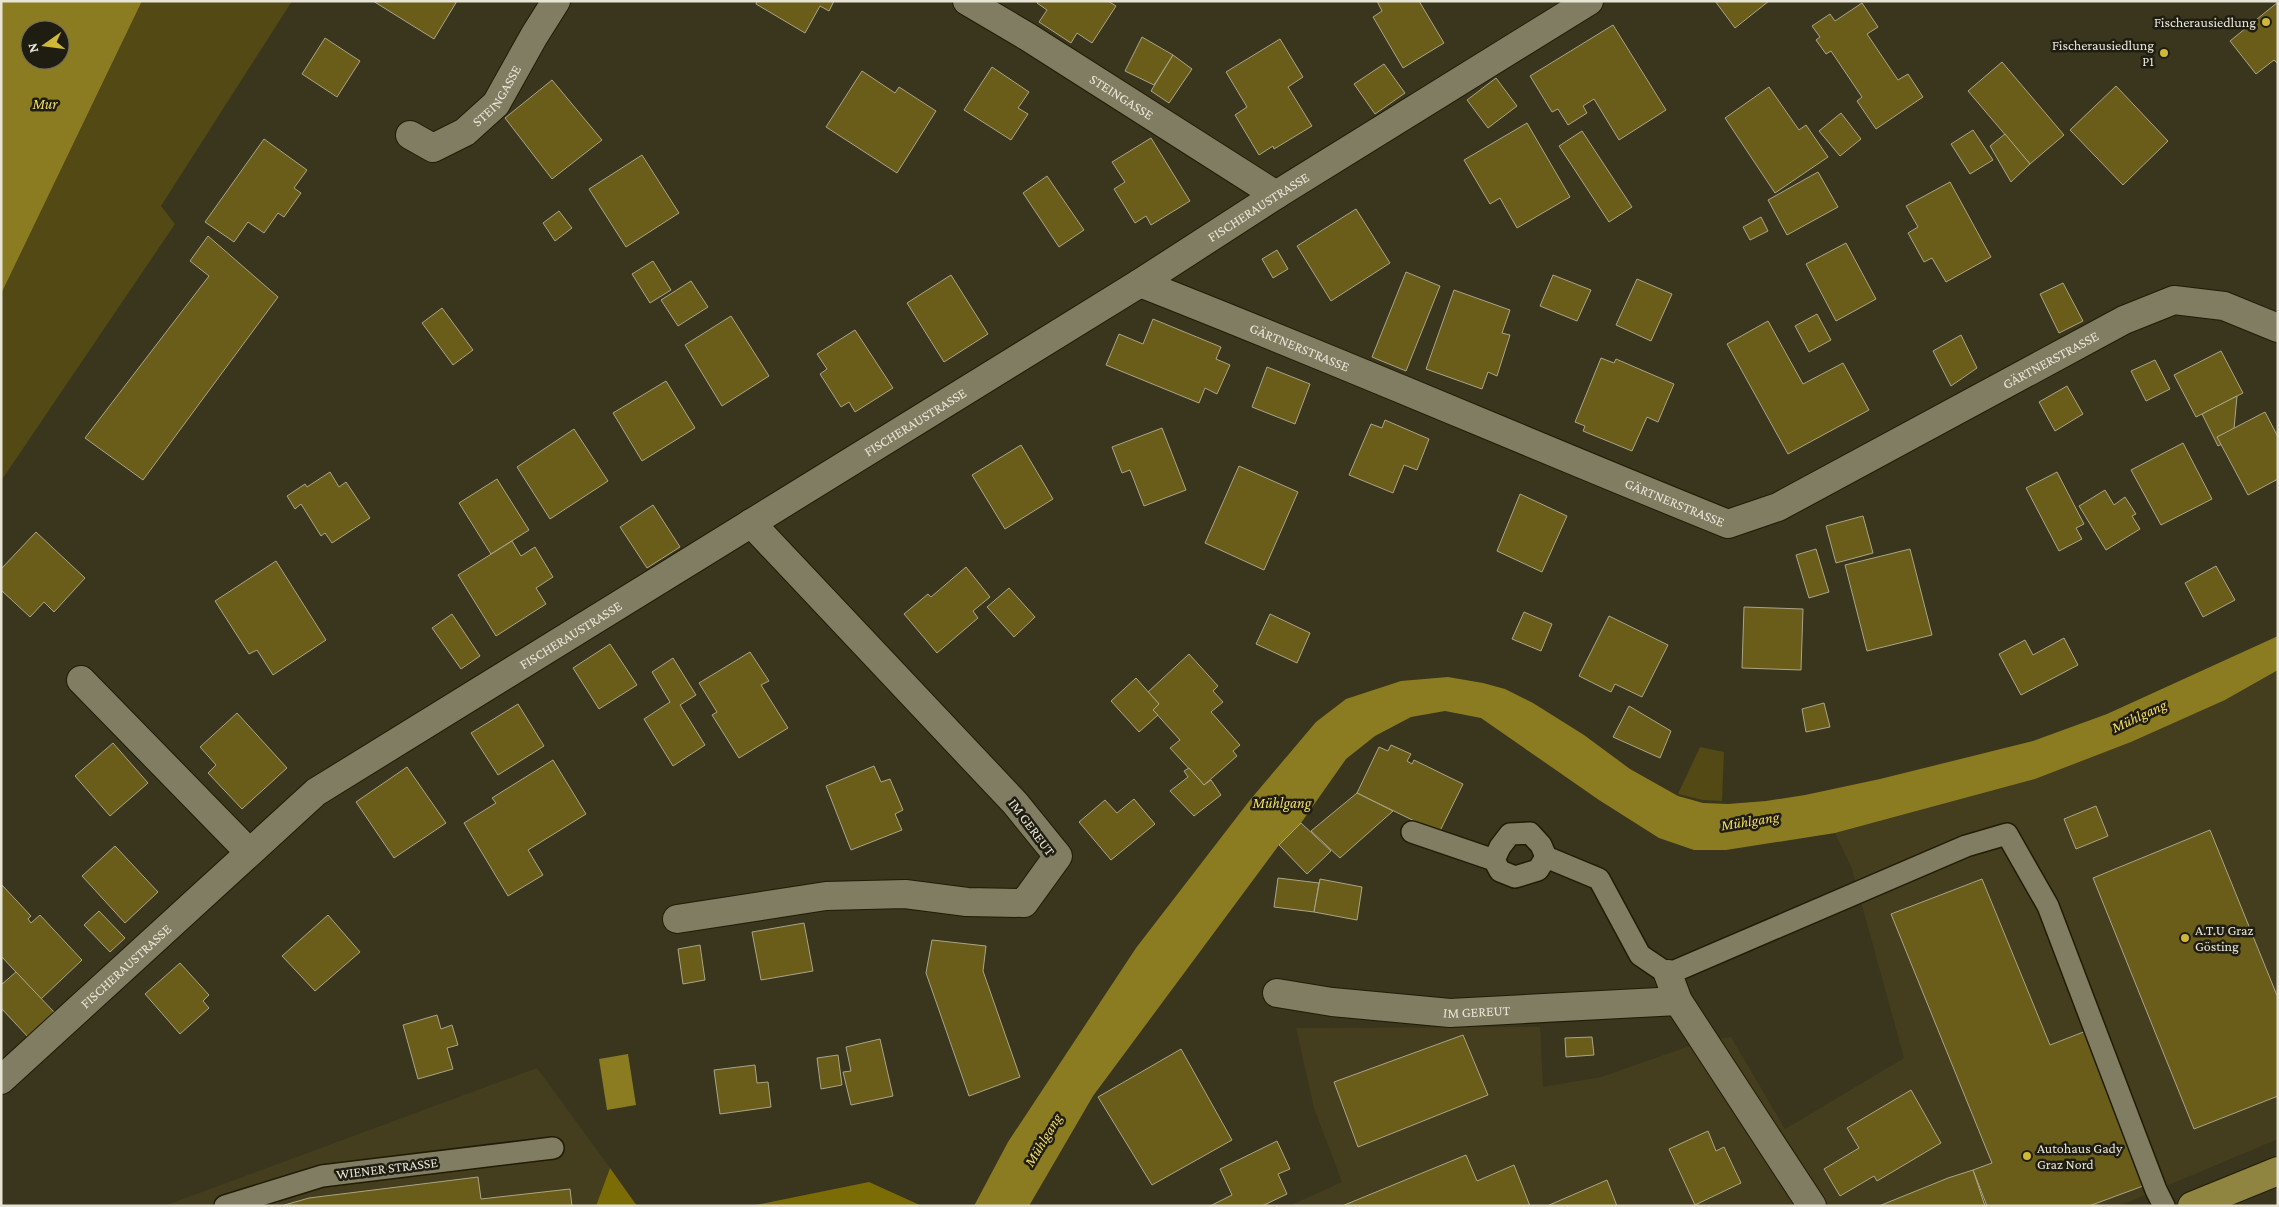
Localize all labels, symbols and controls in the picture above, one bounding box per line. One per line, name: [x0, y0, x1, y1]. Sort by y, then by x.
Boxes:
place label: Fischerausiedlung: [2154, 14, 2256, 30]
marker: Fischerausiedlung: [2260, 16, 2272, 28]
north arrow: [20, 20, 70, 70]
place label: Fischerausiedlung P1: [2052, 37, 2154, 69]
text: N: [23, 41, 41, 55]
marker: Fischerausiedlung P1: [2158, 47, 2170, 59]
street label: STEINGASSE: [469, 62, 524, 130]
street label: STEINGASSE: [1087, 70, 1157, 123]
water label: Mur: [31, 96, 58, 112]
street label: FISCHERAUSTRASSE: [1205, 168, 1312, 245]
street label: GÄRTNERSTRASSE: [1247, 320, 1352, 375]
street label: GÄRTNERSTRASSE: [2000, 327, 2101, 392]
street label: FISCHERAUSTRASSE: [861, 384, 969, 460]
street label: GÄRTNERSTRASSE: [1622, 475, 1727, 530]
street label: FISCHERAUSTRASSE: [516, 597, 625, 672]
water label: Mühlgang: [2108, 696, 2170, 737]
street label: IM GEREUT: [1005, 795, 1059, 859]
water label: Mühlgang: [1252, 795, 1312, 812]
water label: Mühlgang: [1719, 808, 1781, 835]
street label: FISCHERAUSTRASSE: [77, 920, 175, 1011]
place label: A.T.U Graz Gösting: [2195, 922, 2254, 954]
marker: A.T.U Graz Gösting: [2179, 932, 2191, 944]
street label: IM GEREUT: [1443, 1002, 1511, 1021]
water label: Mühlgang: [1020, 1110, 1066, 1171]
place label: Autohaus Gady Graz Nord: [2037, 1140, 2123, 1172]
marker: Autohaus Gady Graz Nord: [2021, 1150, 2033, 1162]
street label: WIENER STRASSE: [335, 1154, 439, 1182]

